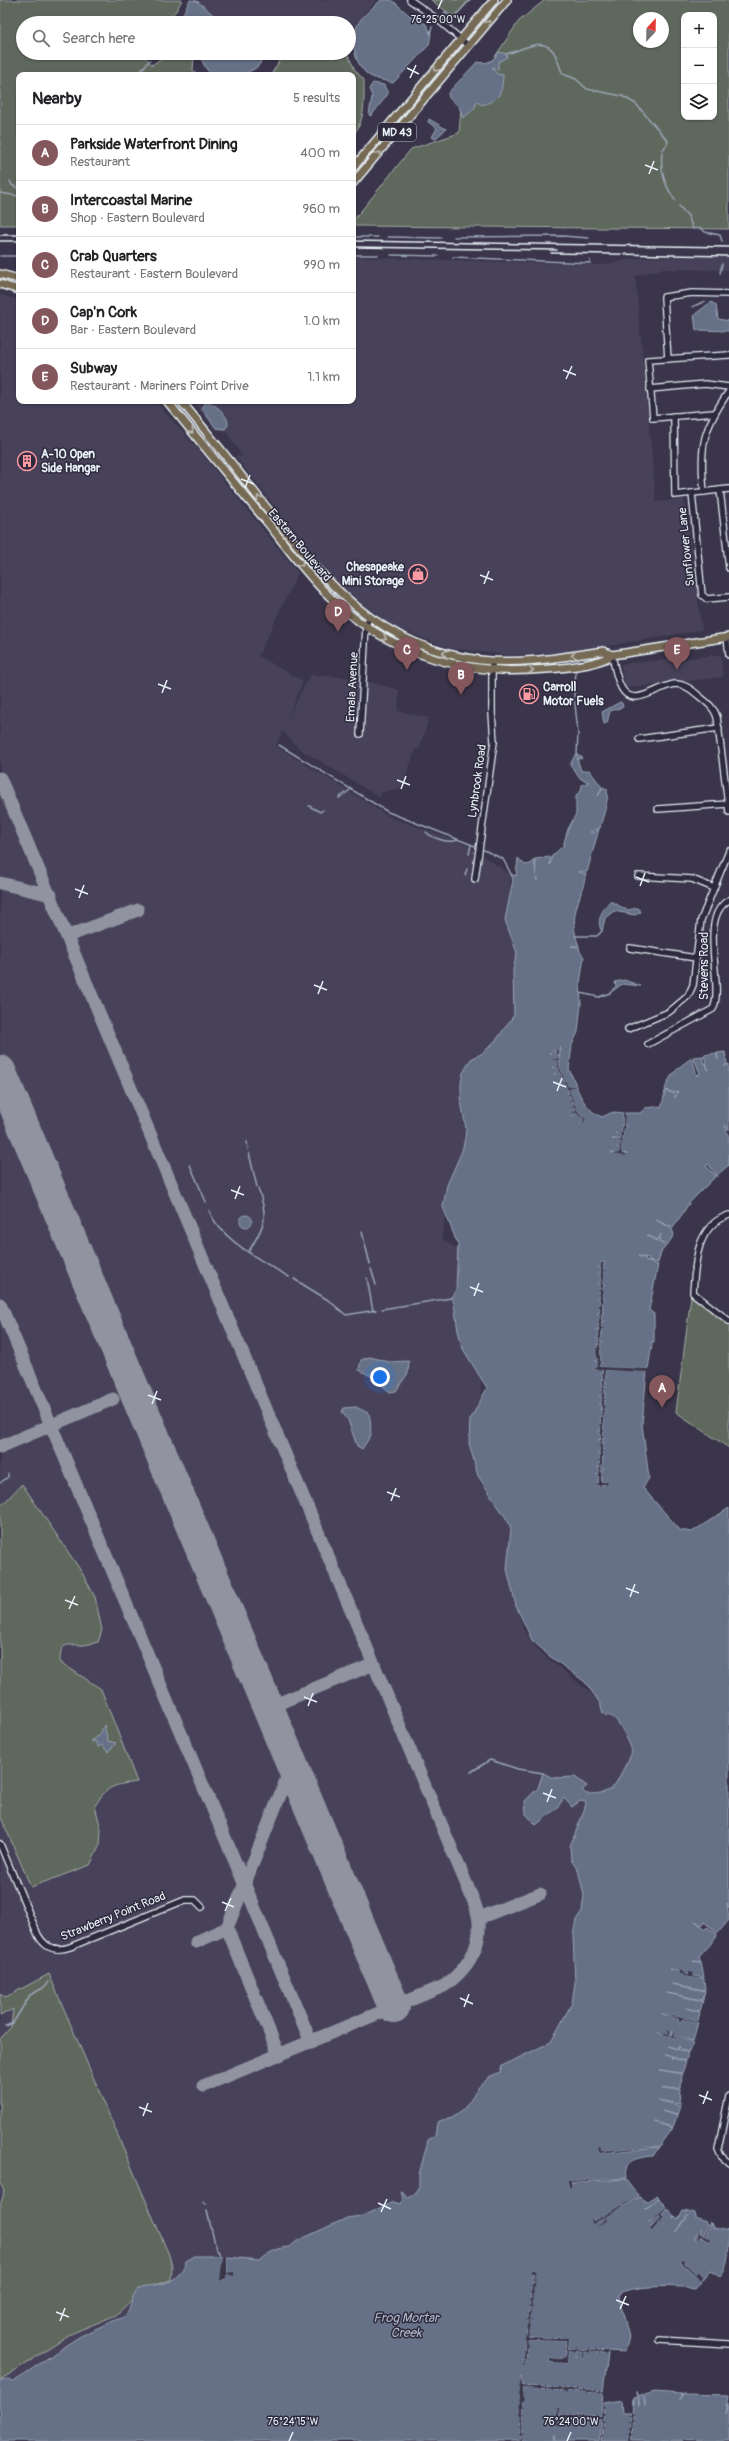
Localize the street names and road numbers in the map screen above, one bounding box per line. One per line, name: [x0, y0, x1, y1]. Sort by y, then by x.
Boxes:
road number: MD 43: [378, 123, 416, 141]
street label: Eastern Boulevard: [265, 506, 335, 585]
street label: Sunflower Lane: [675, 507, 698, 587]
street label: Emala Avenue: [343, 651, 362, 723]
street label: Lynbrook Road: [465, 743, 490, 819]
street label: Stevens Road: [697, 932, 712, 1000]
street label: Strawberry Point Road: [58, 1888, 168, 1944]

